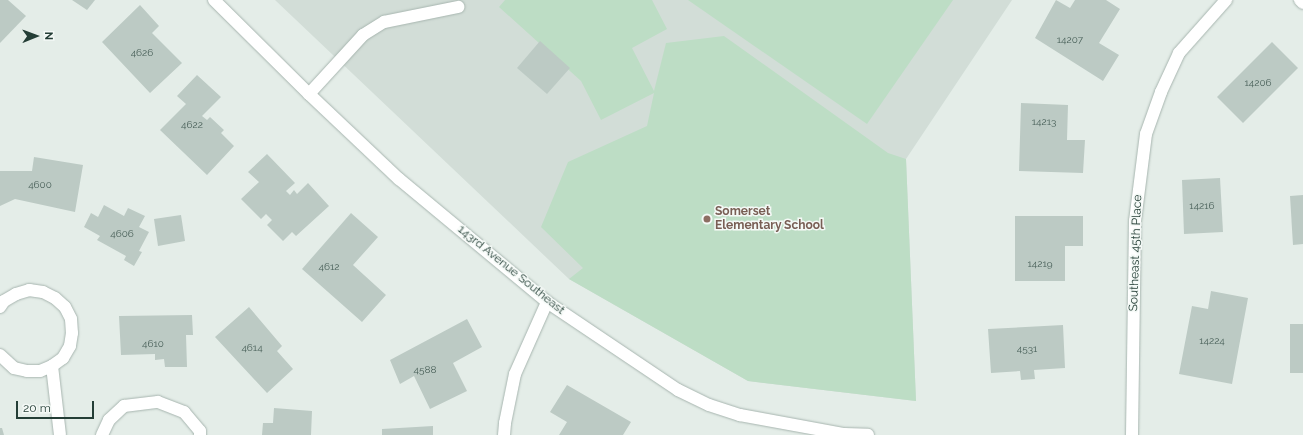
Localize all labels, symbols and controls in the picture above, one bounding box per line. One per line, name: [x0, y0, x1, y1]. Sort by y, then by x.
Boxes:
north arrow: [16, 16, 56, 56]
text: N: [42, 31, 55, 40]
house number: 14207: [1057, 34, 1083, 46]
house number: 4626: [131, 47, 153, 59]
house number: 14206: [1244, 77, 1272, 89]
house number: 14213: [1032, 116, 1056, 128]
house number: 4622: [181, 119, 203, 131]
house number: 4600: [28, 179, 52, 191]
street label: Southeast 45th Place: [1127, 194, 1145, 312]
house number: 14216: [1189, 200, 1215, 212]
place label: Somerset Elementary School: [715, 205, 824, 233]
marker: Somerset Elementary School: [702, 214, 712, 224]
street label: 143rd Avenue Southeast: [454, 222, 568, 318]
house number: 4606: [110, 228, 134, 240]
house number: 14219: [1027, 258, 1053, 270]
house number: 4612: [319, 261, 339, 273]
house number: 14224: [1199, 335, 1225, 347]
house number: 4610: [142, 338, 164, 350]
house number: 4614: [241, 342, 263, 354]
house number: 4531: [1017, 343, 1037, 355]
house number: 4588: [414, 364, 436, 376]
scale bar: [18, 393, 96, 419]
text: 20 m: [23, 401, 51, 415]

